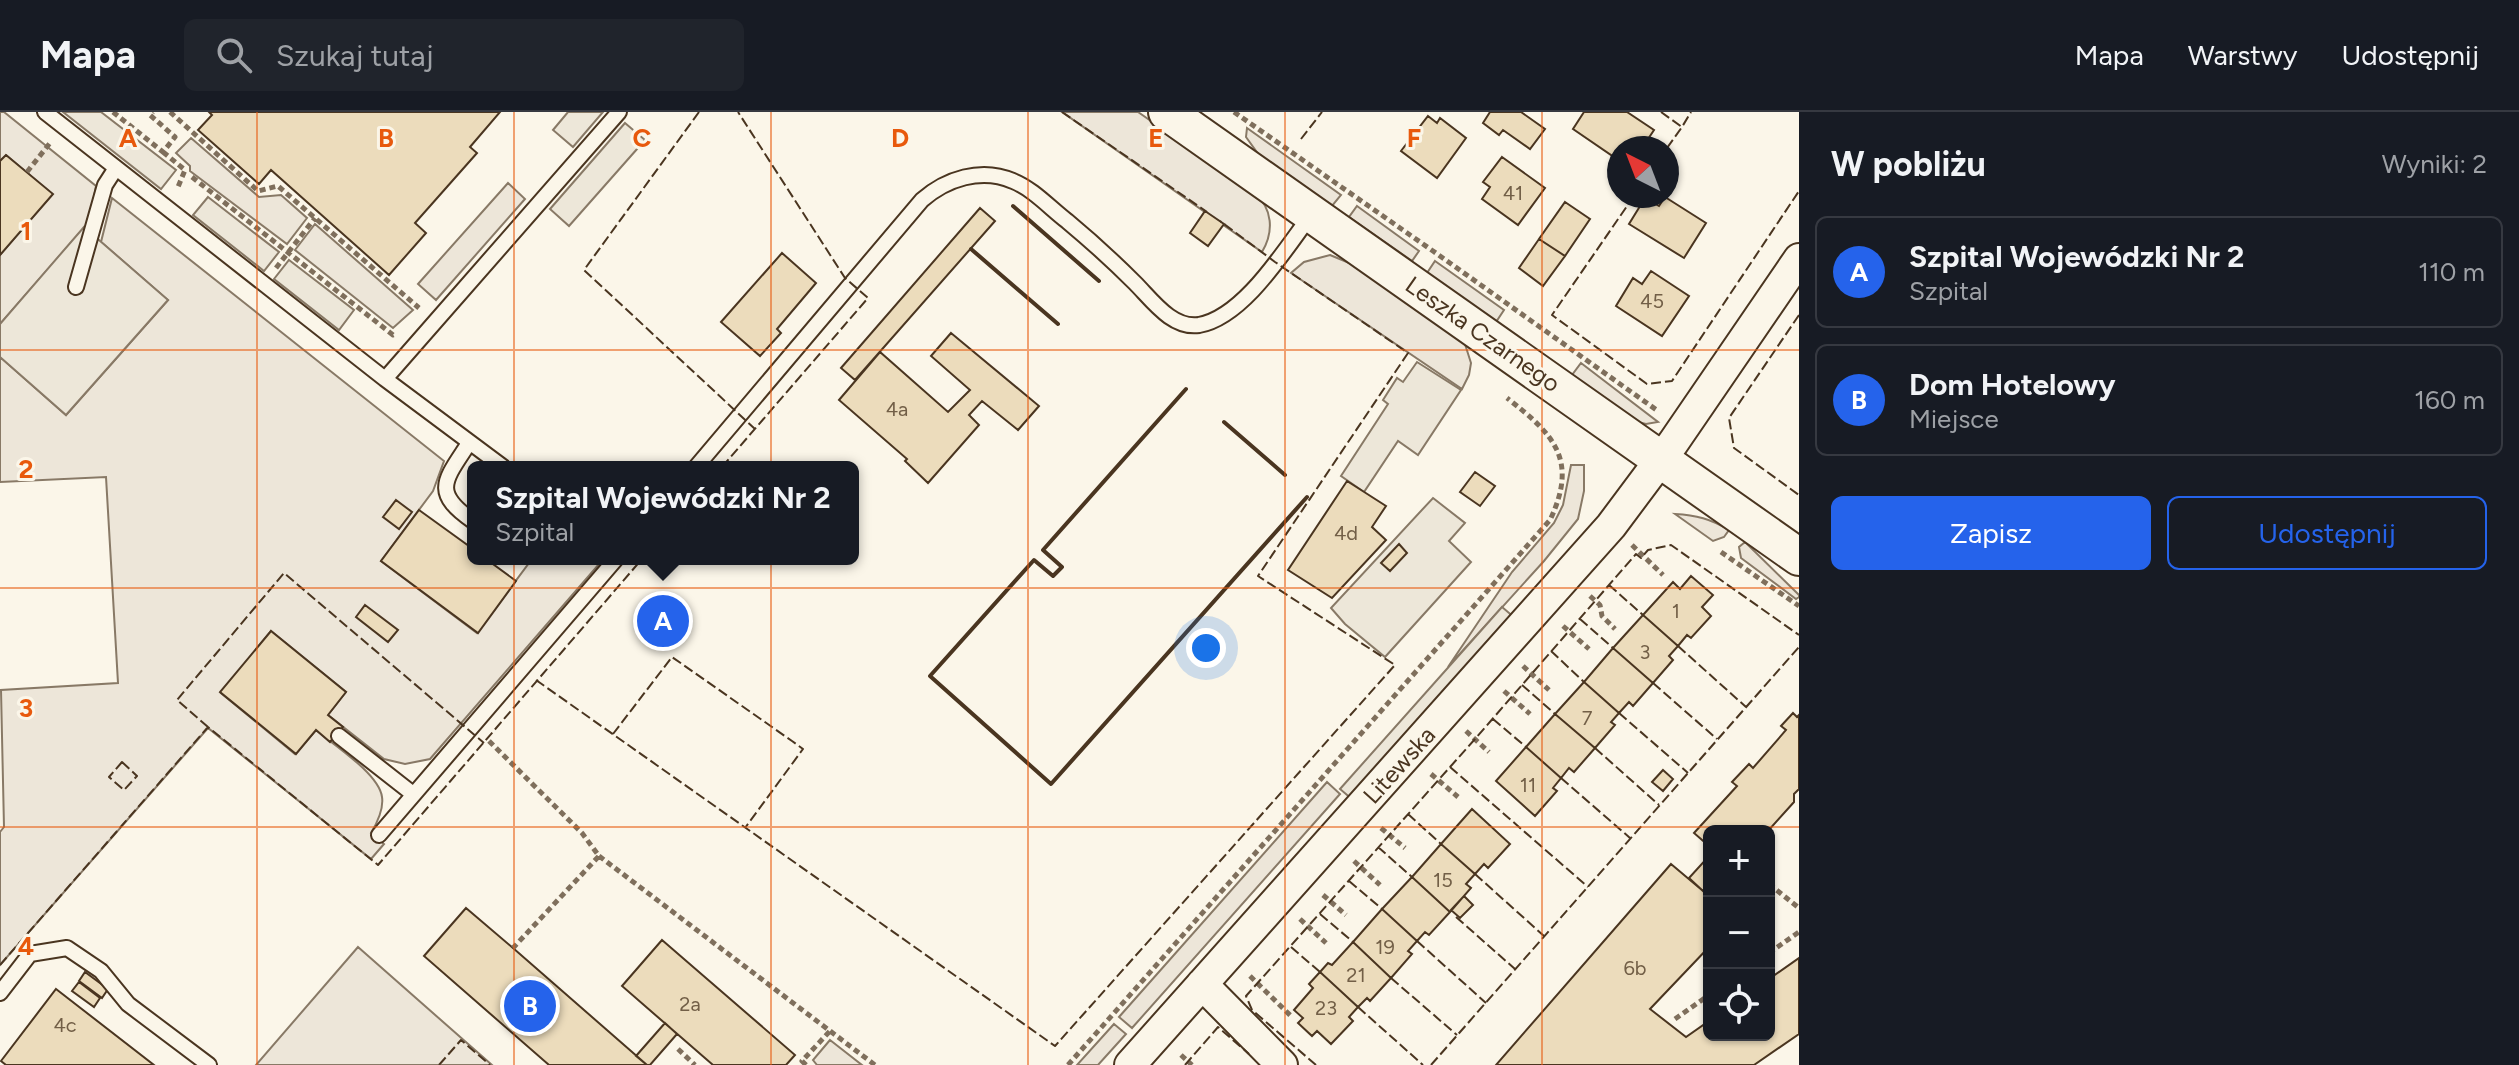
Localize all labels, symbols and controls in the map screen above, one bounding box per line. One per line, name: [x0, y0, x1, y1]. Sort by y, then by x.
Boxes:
search box: [184, 19, 744, 91]
text: Mapa: [40, 32, 136, 78]
icon: search: [212, 33, 256, 77]
text: Szukaj tutaj: [276, 37, 434, 74]
text: Mapa: [2075, 38, 2144, 72]
text: Warstwy: [2188, 38, 2297, 72]
text: Udostępnij: [2341, 38, 2479, 72]
text: A: [119, 122, 138, 154]
text: B: [378, 122, 394, 154]
text: C: [633, 122, 652, 154]
text: D: [891, 122, 909, 154]
text: E: [1148, 122, 1164, 154]
text: F: [1407, 122, 1421, 154]
north arrow: [1607, 136, 1679, 208]
text: W pobliżu: [1831, 144, 1986, 185]
text: Wyniki: 2: [2382, 148, 2487, 180]
house number: 41: [1503, 181, 1523, 205]
text: 1: [21, 215, 31, 247]
text: Szpital Wojewódzki Nr 2: [1909, 238, 2244, 275]
text: A: [1850, 256, 1868, 288]
text: 110 m: [2418, 256, 2485, 288]
street label: Leszka Czarnego: [1400, 270, 1566, 398]
text: Szpital: [1909, 275, 1988, 307]
house number: 45: [1640, 289, 1664, 313]
text: Dom Hotelowy: [1909, 366, 2116, 403]
text: B: [1851, 384, 1867, 416]
text: 160 m: [2414, 384, 2485, 416]
house number: 4a: [886, 397, 908, 421]
text: Miejsce: [1909, 403, 1999, 435]
text: 2: [18, 453, 34, 485]
popup: [467, 461, 859, 565]
text: Szpital Wojewódzki Nr 2: [495, 479, 831, 516]
button: Zapisz: [1831, 496, 2151, 570]
button: Udostępnij: [2167, 496, 2487, 570]
text: Szpital: [495, 516, 574, 548]
house number: 4d: [1334, 521, 1358, 545]
pin: A: [637, 591, 689, 651]
house number: 1: [1672, 599, 1680, 623]
your location: [1186, 628, 1226, 668]
house number: 3: [1640, 640, 1650, 664]
text: 3: [19, 692, 33, 724]
house number: 7: [1582, 706, 1593, 730]
street label: Litewska: [1357, 721, 1441, 809]
house number: 11: [1520, 773, 1536, 797]
map controls: [1703, 825, 1775, 1041]
button: +: [1703, 825, 1775, 897]
house number: 15: [1433, 868, 1453, 892]
button: −: [1703, 897, 1775, 969]
text: 4: [18, 930, 34, 962]
house number: 19: [1375, 935, 1395, 959]
house number: 6b: [1623, 956, 1647, 980]
house number: 21: [1346, 963, 1366, 987]
button: locate: [1703, 969, 1775, 1041]
pin: B: [504, 976, 556, 1036]
house number: 2a: [679, 992, 701, 1016]
house number: 23: [1315, 996, 1337, 1020]
house number: 4c: [53, 1013, 77, 1037]

